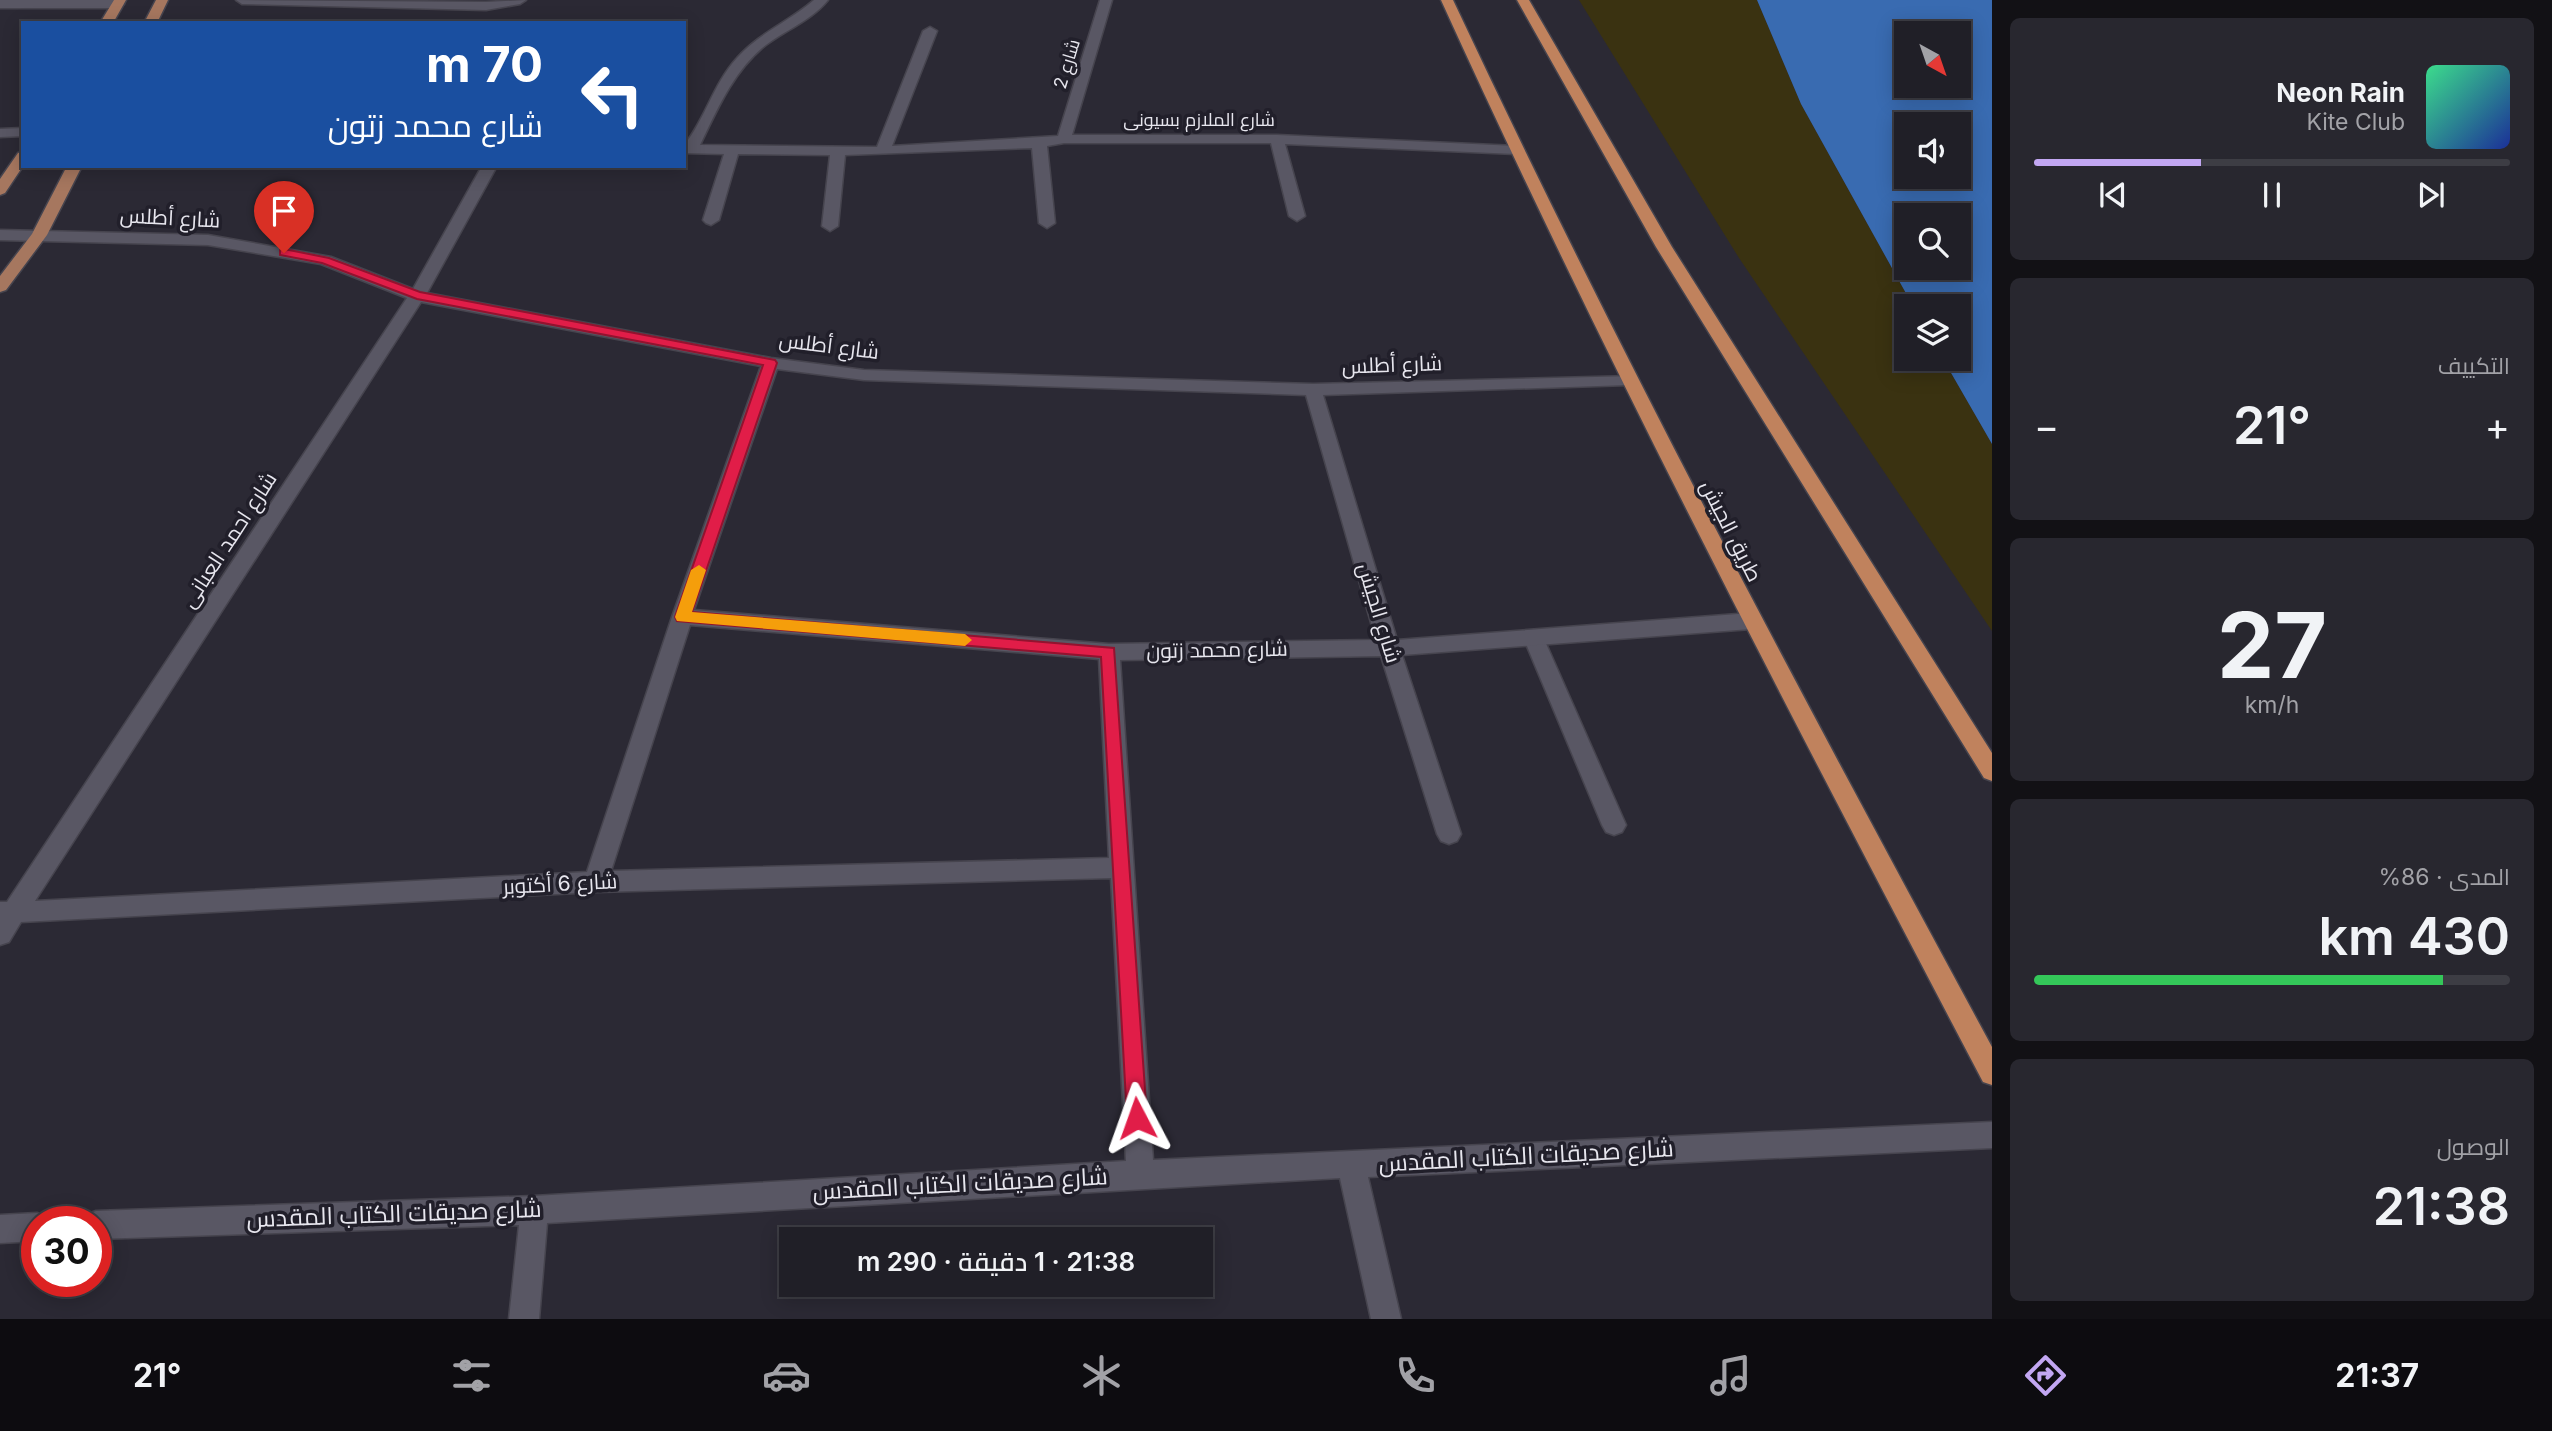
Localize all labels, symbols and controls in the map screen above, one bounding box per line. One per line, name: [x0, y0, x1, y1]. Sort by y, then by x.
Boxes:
north arrow: [1894, 21, 1970, 98]
map controls: [1894, 21, 1971, 371]
text: 70 m: [426, 35, 543, 94]
street label: شارع 2: [1049, 36, 1086, 92]
icon: left: [567, 49, 658, 140]
text: Neon Rain: [2276, 77, 2405, 108]
text: شارع محمد زتون: [328, 106, 543, 145]
text: Kite Club: [2306, 108, 2405, 136]
street label: شارع الملازم بسيونى: [1123, 109, 1275, 132]
button: sound: [1894, 112, 1971, 189]
icon: previous: [2094, 176, 2132, 214]
icon: pause: [2253, 176, 2291, 214]
icon: next: [2412, 176, 2450, 214]
pin: [254, 181, 314, 253]
icon: arrive: [265, 192, 303, 230]
street label: شارع أطلس: [119, 202, 221, 235]
button: search: [1894, 203, 1971, 280]
button: layers: [1894, 294, 1971, 371]
street label: شارع أطلس: [777, 327, 880, 366]
street label: شارع أطلس: [1341, 350, 1443, 381]
text: التكييف: [2438, 352, 2510, 380]
text: 21°: [2233, 394, 2311, 457]
text: −: [2034, 403, 2059, 449]
text: +: [2485, 403, 2510, 449]
street label: شارع احمد العبانى: [175, 467, 283, 613]
street label: طريق الجيش: [1694, 476, 1768, 586]
street label: شارع الجيش: [1351, 560, 1406, 666]
text: 27: [2217, 590, 2327, 700]
street label: شارع محمد زتون: [1146, 636, 1288, 665]
text: km/h: [2245, 691, 2299, 719]
text: المدى · 86%: [2378, 863, 2510, 891]
street label: شارع 6 أكتوبر: [501, 868, 618, 901]
text: 430 km: [2318, 905, 2510, 968]
position arrow: [1100, 1081, 1174, 1155]
street label: شارع صديقات الكتاب المقدس: [1378, 1133, 1674, 1180]
text: الوصول: [2437, 1133, 2510, 1161]
street label: شارع صديقات الكتاب المقدس: [812, 1161, 1108, 1208]
text: 21:38: [2373, 1175, 2510, 1238]
street label: شارع صديقات الكتاب المقدس: [246, 1194, 542, 1235]
speed limit sign: 30: [21, 1206, 112, 1297]
text: 21:38 · 1 دقيقة · 290 m: [857, 1246, 1135, 1277]
icon: filters: [447, 1351, 496, 1400]
icon: car: [762, 1351, 811, 1400]
icon: climate: [1077, 1351, 1126, 1400]
icon: phone: [1391, 1351, 1440, 1400]
icon: music: [1706, 1351, 1755, 1400]
icon: directions: [2021, 1351, 2070, 1400]
text: 21°: [133, 1356, 182, 1395]
text: 21:37: [2335, 1356, 2419, 1395]

